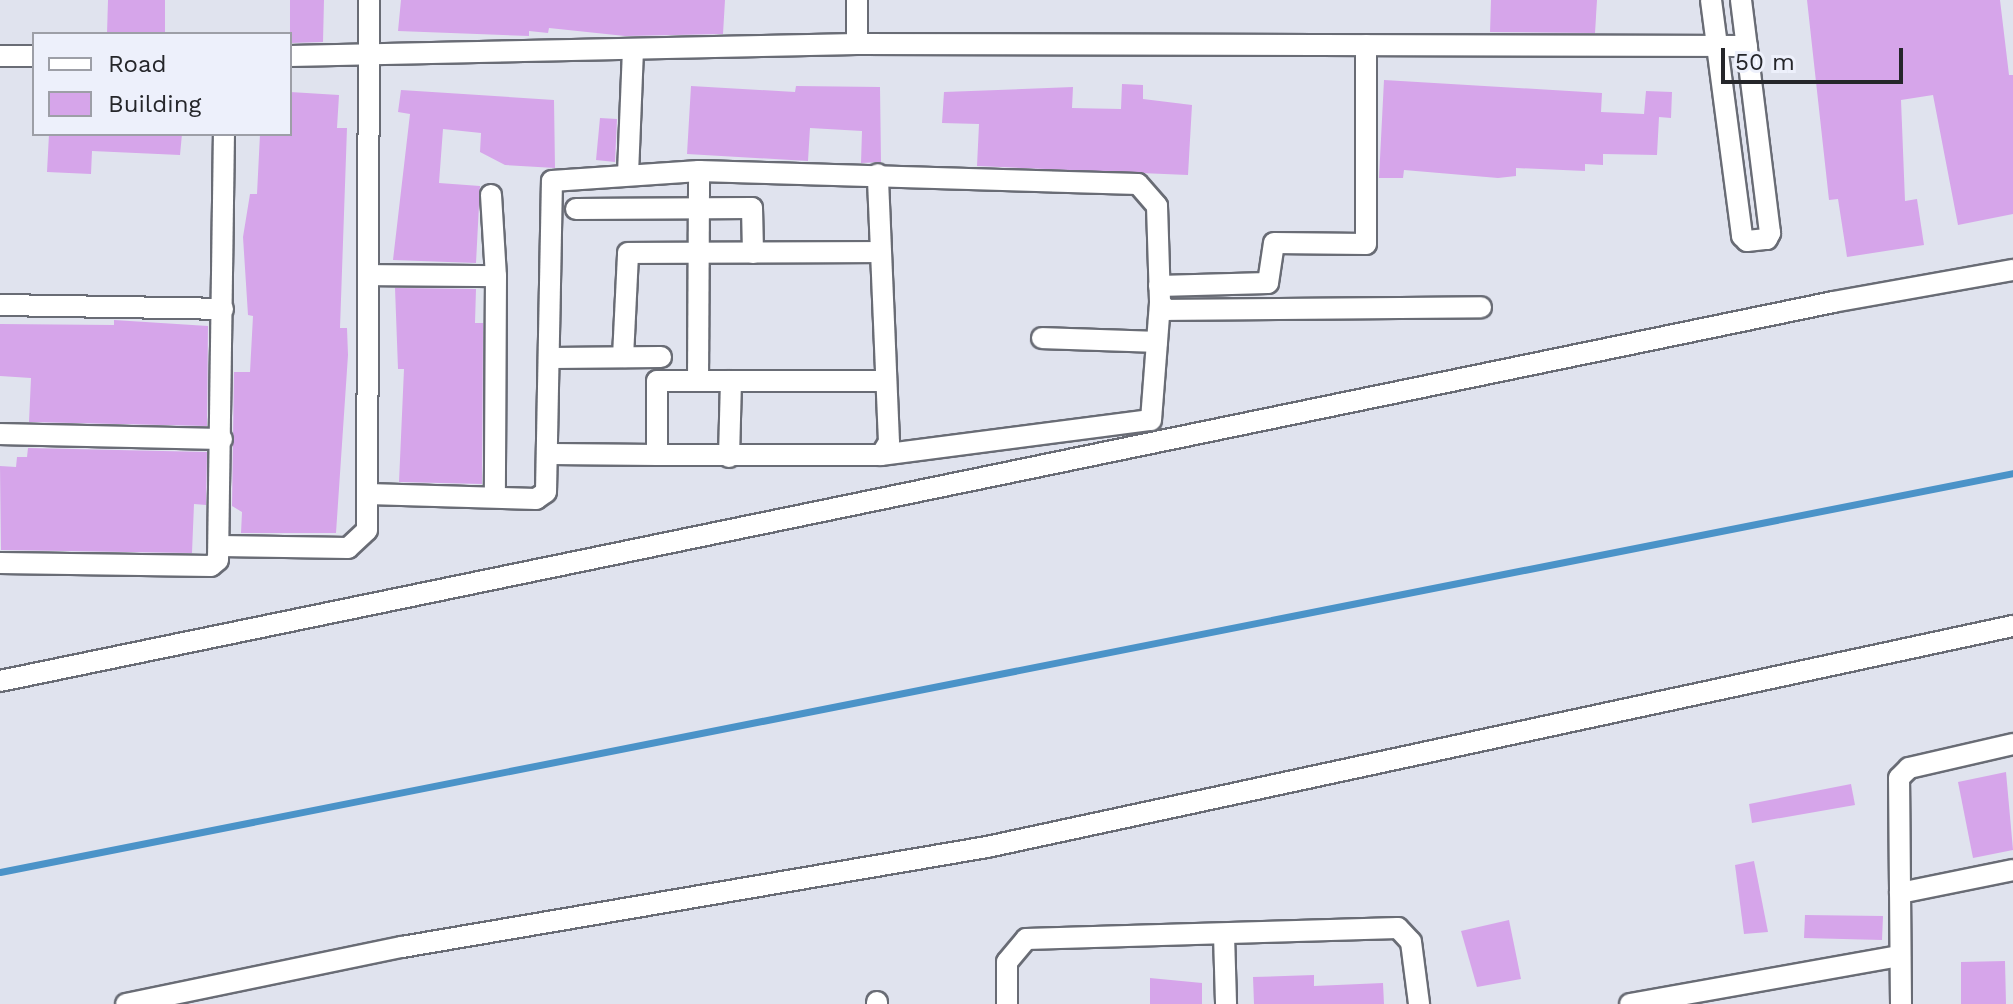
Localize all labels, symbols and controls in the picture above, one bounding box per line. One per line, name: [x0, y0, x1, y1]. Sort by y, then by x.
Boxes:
legend: [32, 32, 292, 136]
scale bar: [1725, 32, 1907, 82]
text: 50 m: [1735, 48, 1795, 76]
text: Road: [108, 50, 167, 78]
text: Building: [108, 90, 201, 118]

